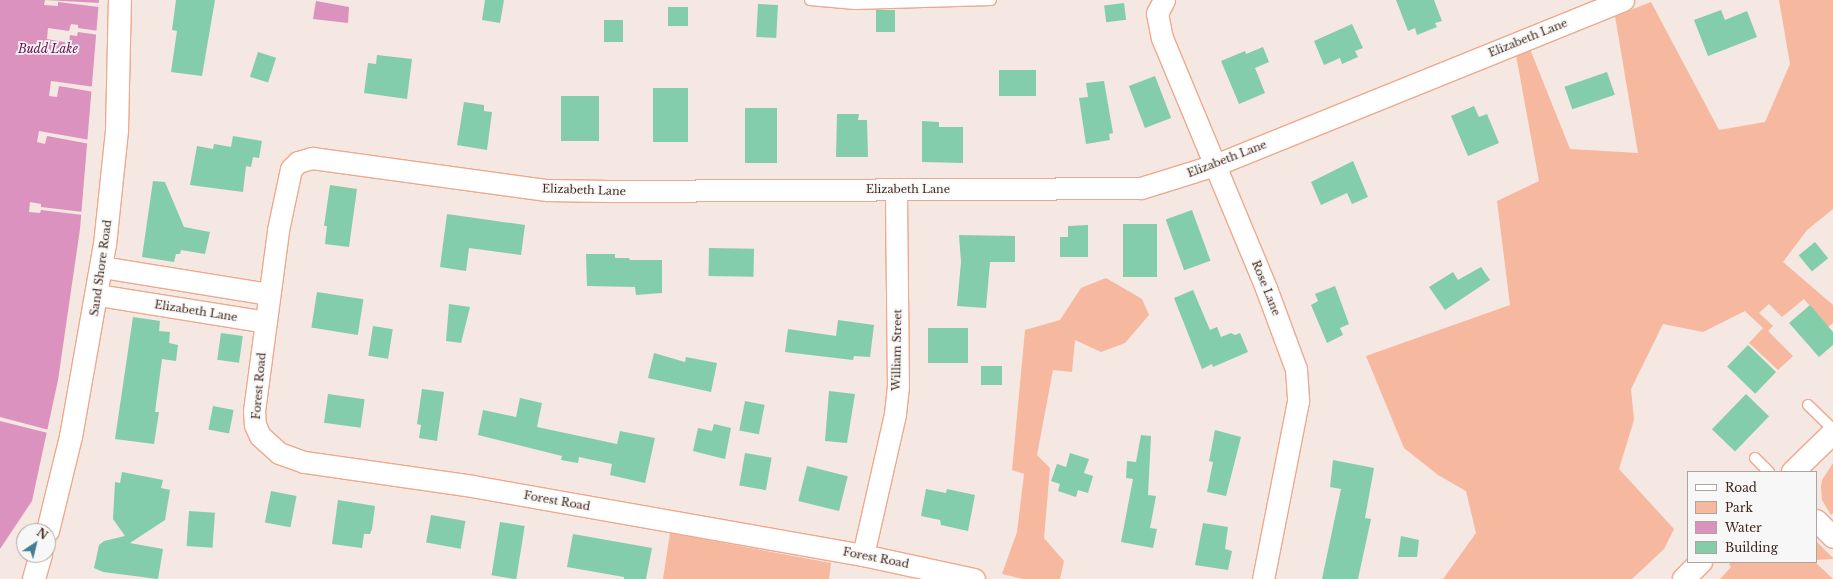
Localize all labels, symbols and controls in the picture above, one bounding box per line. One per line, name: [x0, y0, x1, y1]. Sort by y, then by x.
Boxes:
street label: Elizabeth Lane: [1487, 16, 1569, 60]
water label: Budd Lake: [18, 42, 78, 56]
street label: Elizabeth Lane: [1185, 138, 1269, 180]
street label: Elizabeth Lane: [542, 182, 626, 198]
street label: Elizabeth Lane: [866, 182, 950, 196]
street label: Sand Shore Road: [88, 219, 114, 317]
street label: Rose Lane: [1249, 259, 1283, 317]
street label: Elizabeth Lane: [154, 298, 238, 324]
street label: William Street: [890, 309, 904, 391]
street label: Forest Road: [250, 352, 268, 420]
legend: [1687, 471, 1817, 563]
text: Road: [1725, 480, 1757, 495]
street label: Forest Road: [523, 489, 591, 513]
text: Park: [1725, 500, 1753, 515]
text: Water: [1725, 520, 1762, 535]
north arrow: [16, 523, 56, 563]
text: N: [34, 525, 51, 543]
text: Building: [1725, 540, 1778, 555]
street label: Forest Road: [842, 545, 910, 571]

